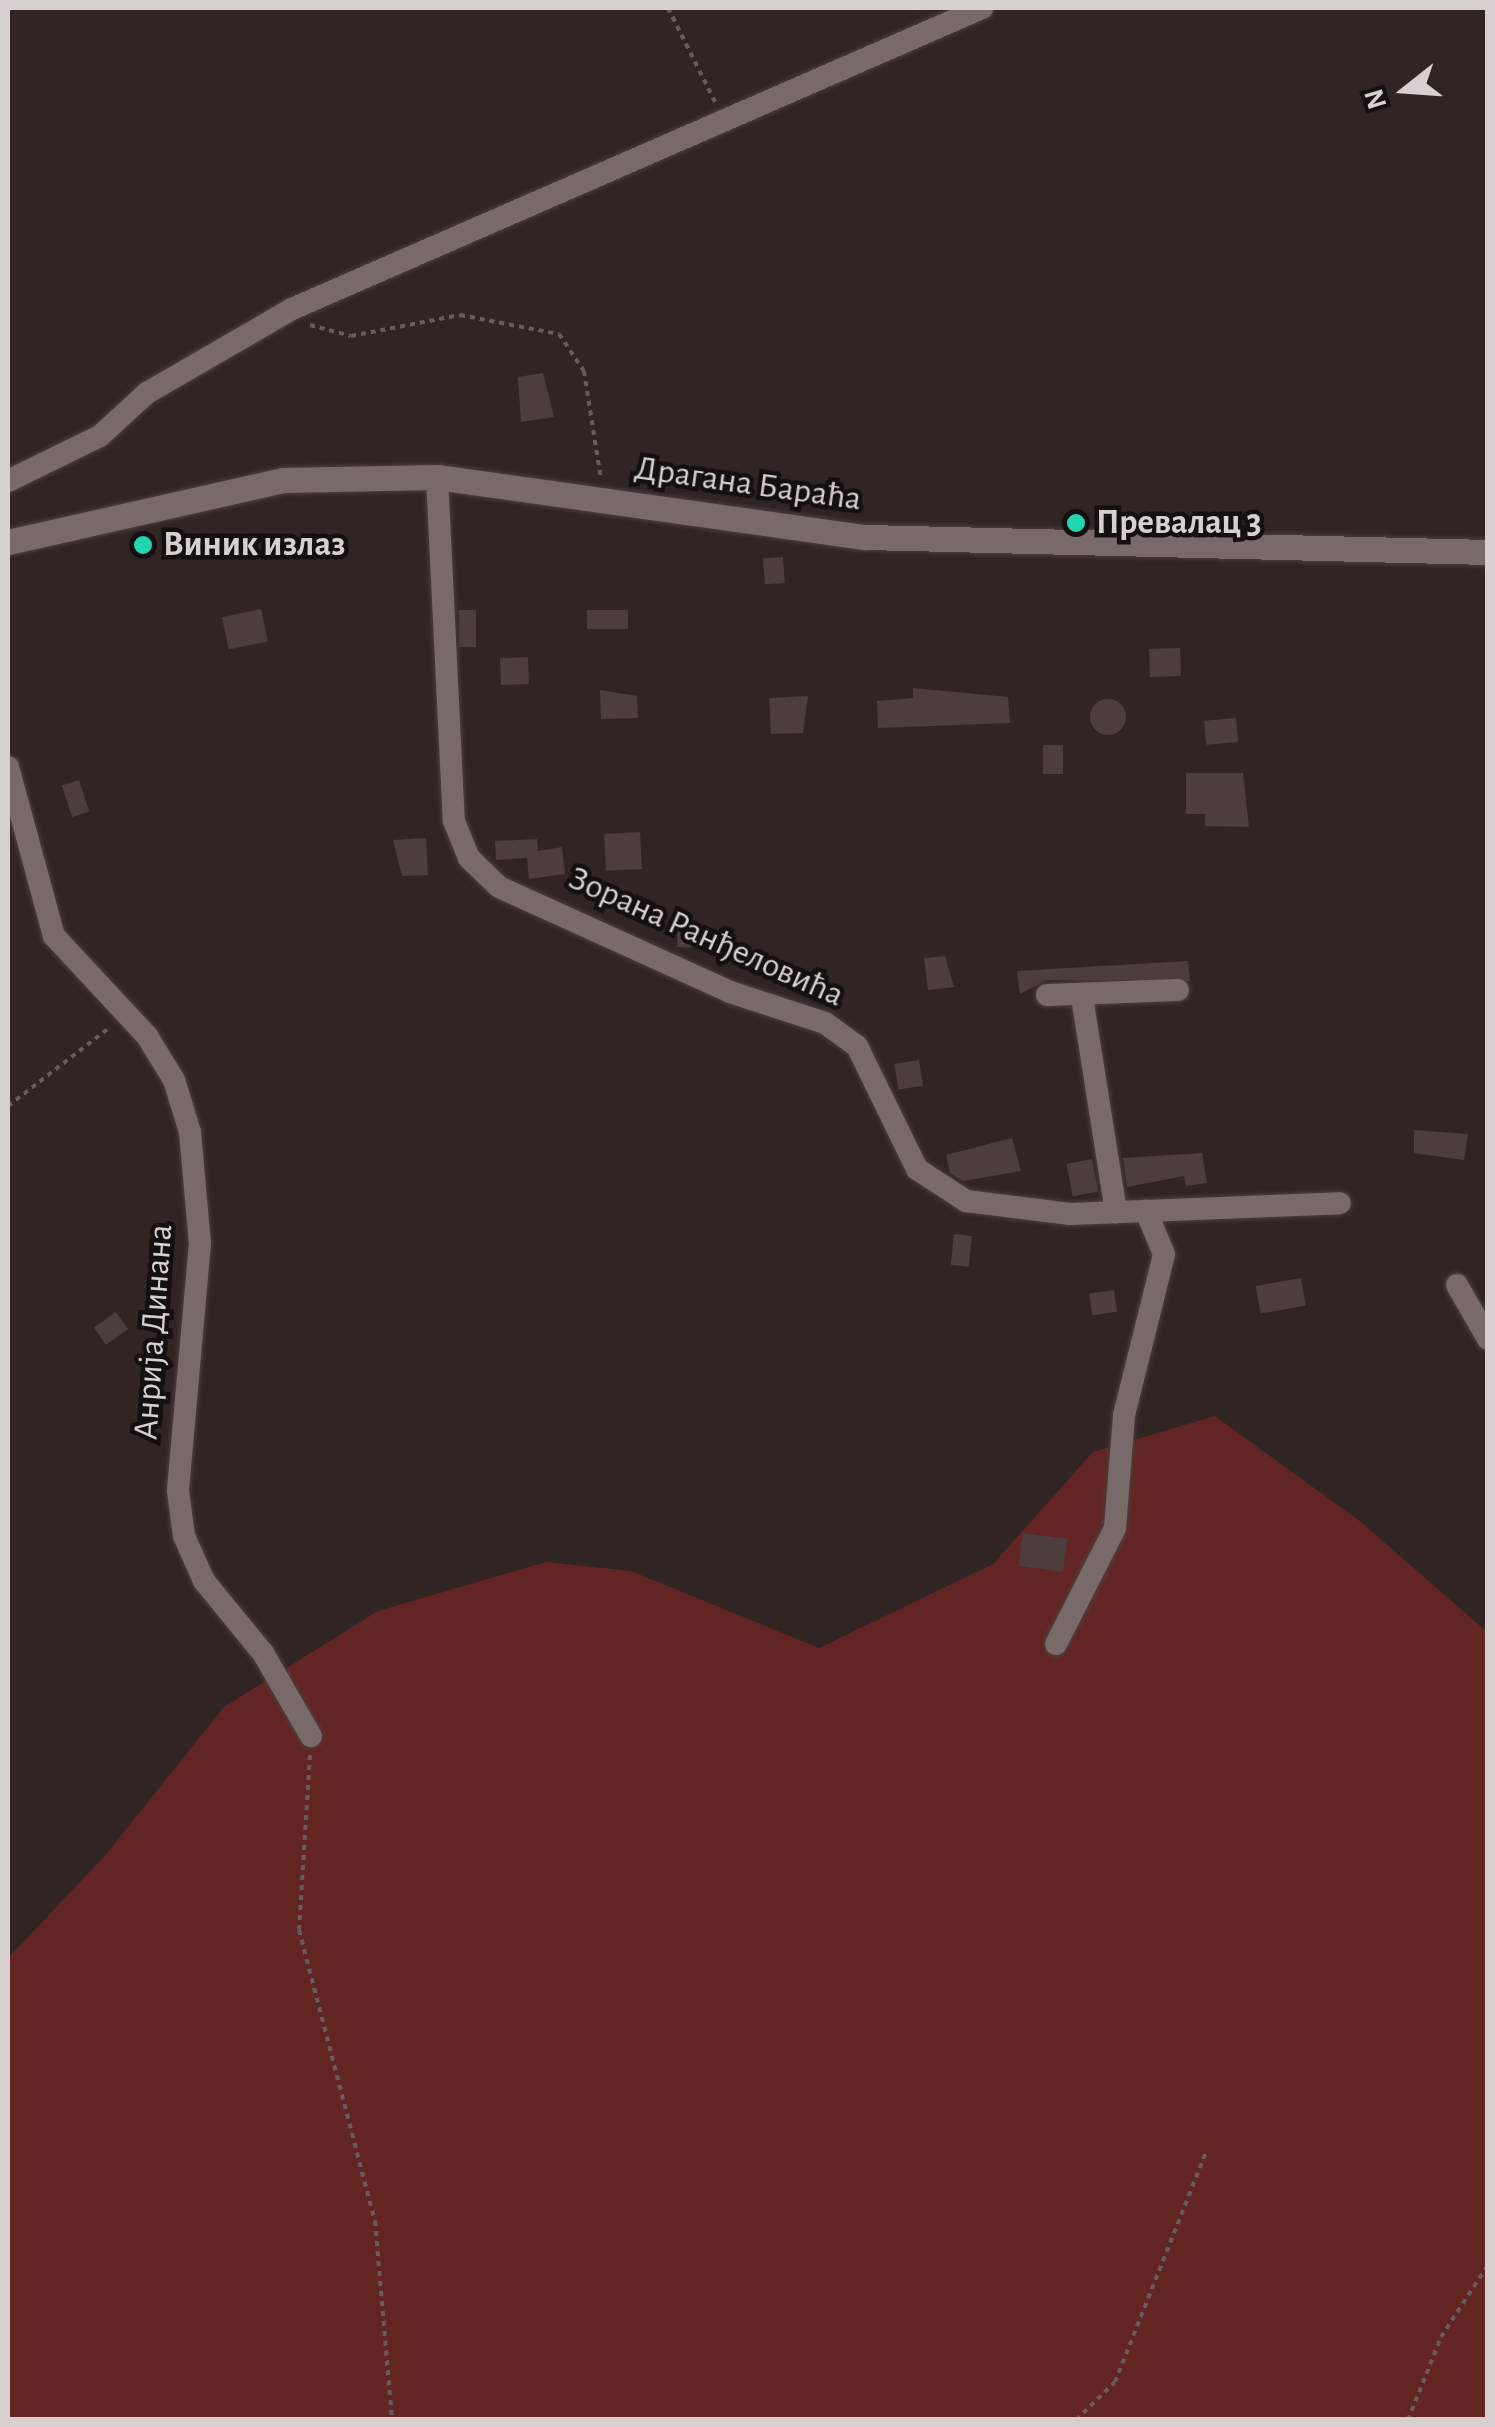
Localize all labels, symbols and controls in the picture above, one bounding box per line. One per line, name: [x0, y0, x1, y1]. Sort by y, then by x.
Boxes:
north arrow: [1355, 40, 1455, 140]
text: N: [1360, 85, 1393, 112]
street label: Драгана Бараћа: [632, 447, 864, 521]
place label: Превалац 3: [1096, 502, 1262, 544]
marker: Превалац 3: [1065, 512, 1087, 534]
place label: Виник излаз: [163, 524, 345, 566]
marker: Виник излаз: [132, 534, 154, 556]
street label: Зорана Ранђеловића: [562, 857, 850, 1017]
street label: Анрија Динана: [126, 1223, 182, 1441]

